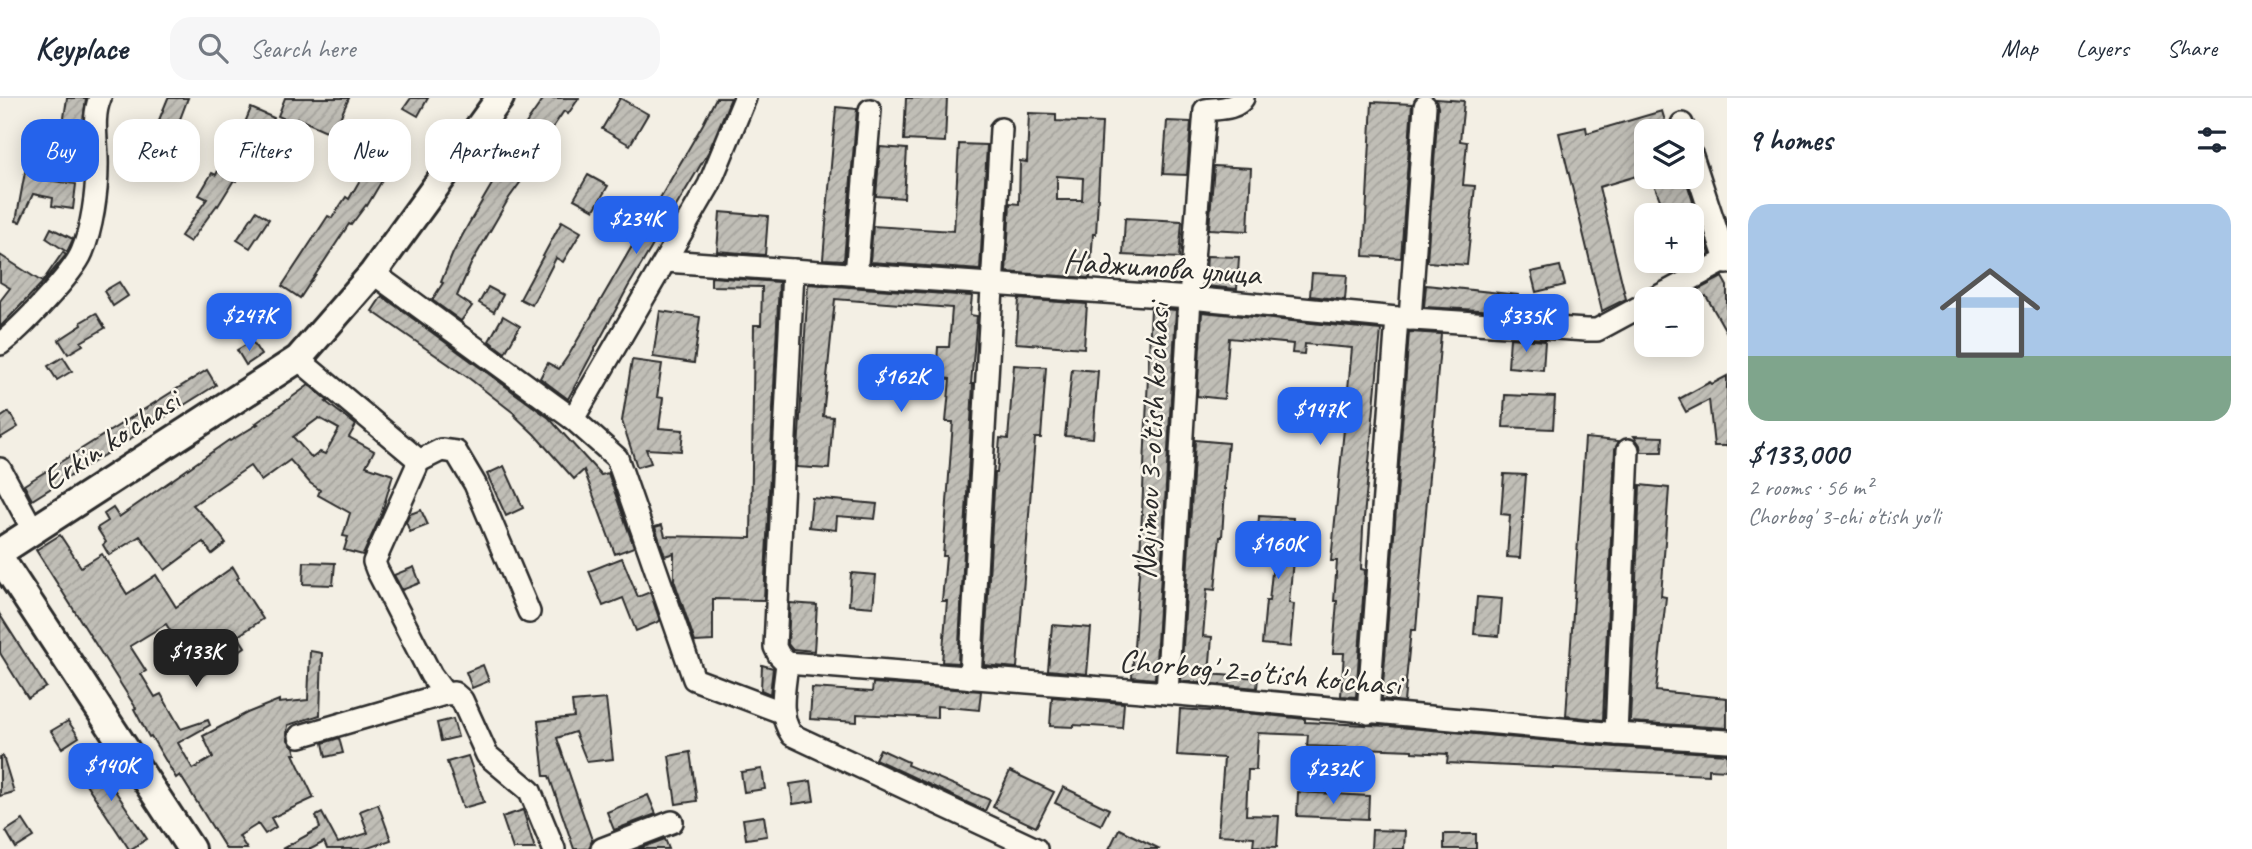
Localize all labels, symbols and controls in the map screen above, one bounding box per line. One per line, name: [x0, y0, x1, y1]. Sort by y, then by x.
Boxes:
search box: [170, 17, 660, 80]
text: Keyplace: [35, 27, 128, 69]
icon: search: [194, 29, 232, 67]
text: Search here: [250, 32, 356, 65]
text: Map: [2001, 33, 2038, 63]
text: Layers: [2076, 33, 2129, 63]
text: Share: [2167, 33, 2217, 63]
chip: Buy: [21, 119, 99, 182]
chip: Rent: [113, 119, 200, 182]
chip: Filters: [214, 119, 314, 182]
chip: New: [328, 119, 411, 182]
chip: Apartment: [425, 119, 561, 182]
map controls: [1634, 119, 1704, 357]
button: layers: [1634, 119, 1704, 189]
text: 9 homes: [1748, 121, 1832, 159]
icon: filters: [2193, 121, 2231, 159]
pin: $234K: [587, 197, 685, 256]
button: +: [1634, 203, 1704, 273]
text: $234K: [609, 204, 663, 233]
street label: Наджимова улица: [1062, 239, 1265, 295]
icon: home: [1927, 250, 2053, 376]
button: −: [1634, 287, 1704, 357]
pin: $247K: [200, 294, 298, 353]
pin: $335K: [1477, 294, 1575, 354]
street label: Najimov 3-o'tish ko'chasi: [1123, 298, 1179, 580]
text: $247K: [223, 301, 276, 330]
text: $335K: [1500, 302, 1552, 331]
pin: $162K: [852, 354, 950, 414]
text: $162K: [874, 362, 928, 391]
street label: Erkin ko'chasi: [33, 378, 191, 500]
pin: $147K: [1271, 388, 1369, 447]
text: $147K: [1294, 395, 1347, 424]
text: $133,000: [1748, 435, 1848, 473]
text: 2 rooms · 56 m²: [1748, 473, 1872, 502]
text: Chorbog' 3-chi o'tish yo'li: [1748, 502, 1940, 531]
pin: $160K: [1229, 522, 1327, 581]
text: $160K: [1251, 529, 1305, 558]
pin: $133K: [147, 630, 245, 689]
text: $133K: [169, 637, 223, 666]
street label: Chorbog' 2-o'tish ko'chasi: [1117, 639, 1406, 706]
pin: $140K: [62, 744, 160, 803]
pin: $232K: [1284, 746, 1382, 806]
text: $140K: [84, 751, 138, 780]
text: $232K: [1306, 754, 1360, 783]

